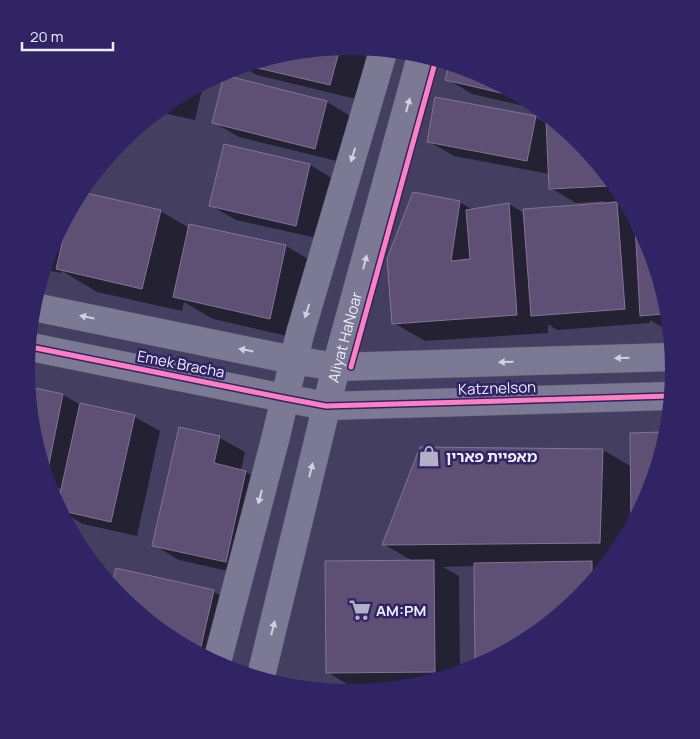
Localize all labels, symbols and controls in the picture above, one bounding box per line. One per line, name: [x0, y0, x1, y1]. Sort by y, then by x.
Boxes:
scale bar: [22, 20, 114, 52]
text: 20 m: [30, 26, 63, 47]
one-way arrow: [404, 98, 412, 113]
one-way arrow: [349, 147, 357, 162]
one-way arrow: [361, 255, 369, 270]
street label: Aliyat HaNoar: [322, 289, 367, 385]
one-way arrow: [302, 303, 310, 318]
one-way arrow: [78, 313, 94, 321]
street label: Emek Bracha: [136, 345, 226, 383]
one-way arrow: [237, 345, 253, 353]
one-way arrow: [614, 355, 630, 363]
one-way arrow: [497, 358, 513, 366]
street label: Katznelson: [458, 376, 536, 400]
shop icon: מאפיית פארין: [416, 443, 442, 469]
place label: מאפיית פארין: [446, 446, 538, 467]
one-way arrow: [307, 463, 315, 478]
one-way arrow: [256, 489, 264, 504]
supermarket icon: AM:PM: [347, 597, 373, 623]
place label: AM:PM: [376, 600, 426, 621]
one-way arrow: [269, 621, 277, 636]

